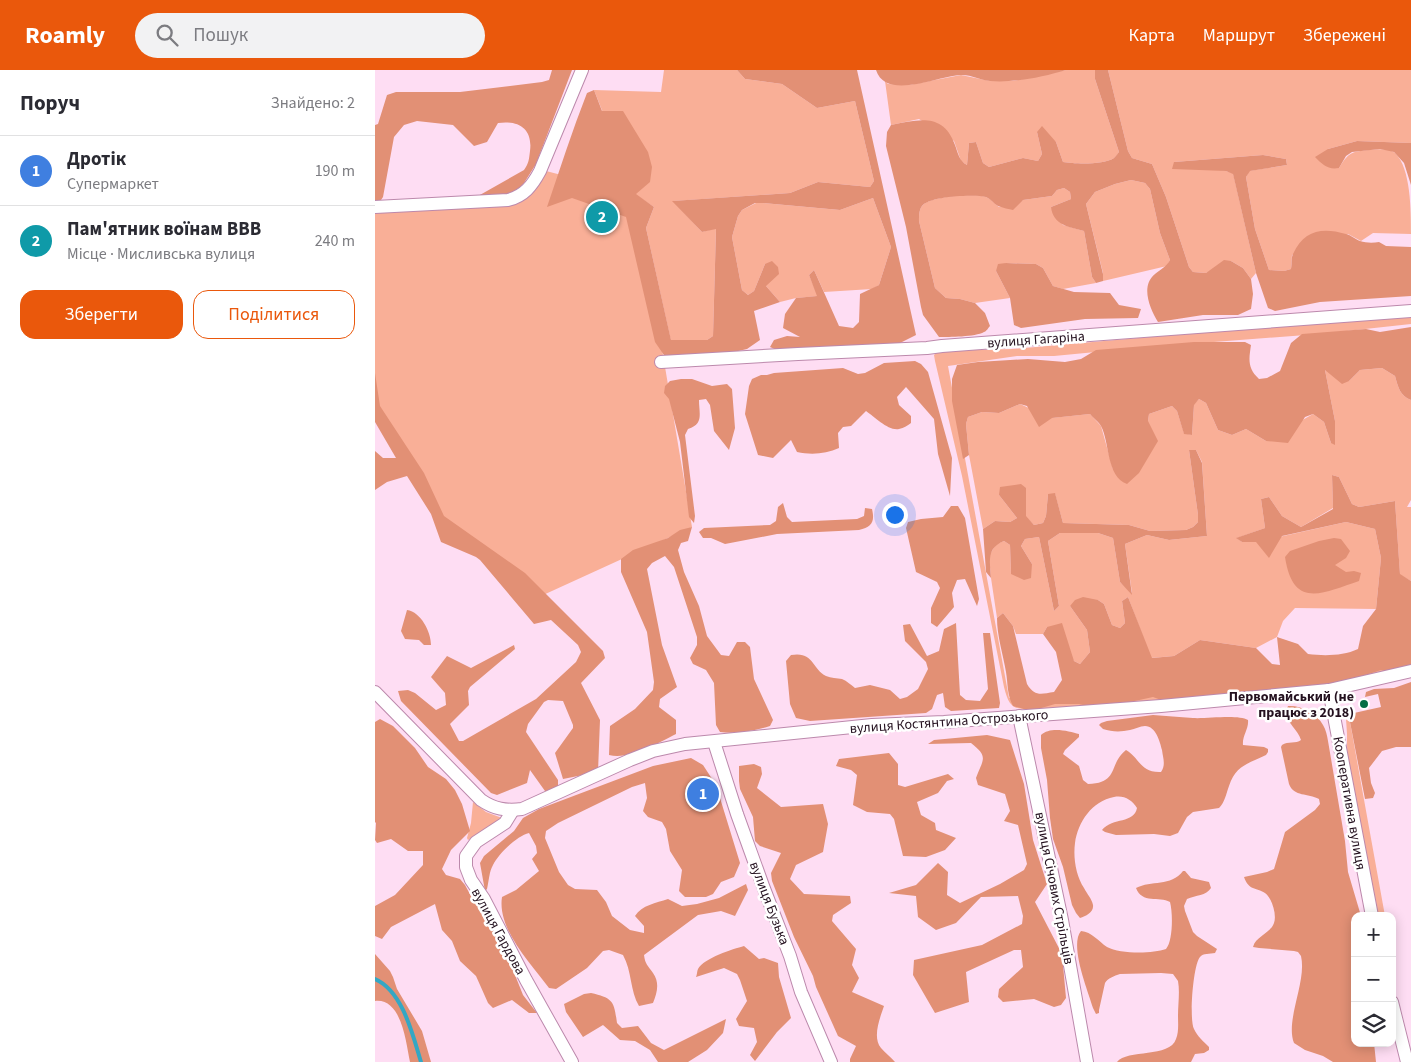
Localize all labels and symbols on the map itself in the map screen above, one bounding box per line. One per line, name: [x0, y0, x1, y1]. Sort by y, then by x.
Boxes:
pin: 2: [586, 198, 618, 236]
street label: вулиця Гагаріна: [987, 327, 1086, 353]
your location: [882, 502, 908, 528]
place label: Первомайський (не працює з 2018): [1229, 687, 1354, 723]
marker: Первомайський (не працює з 2018): [1358, 698, 1370, 710]
street label: вулиця Костянтина Острозького: [849, 705, 1049, 739]
street label: Кооперативна вулиця: [1327, 735, 1371, 872]
pin: 1: [687, 775, 719, 813]
street label: вулиця Січових Стрільців: [1029, 810, 1079, 966]
street label: вулиця Бузька: [744, 859, 794, 948]
street label: вулиця Гардова: [466, 884, 530, 978]

